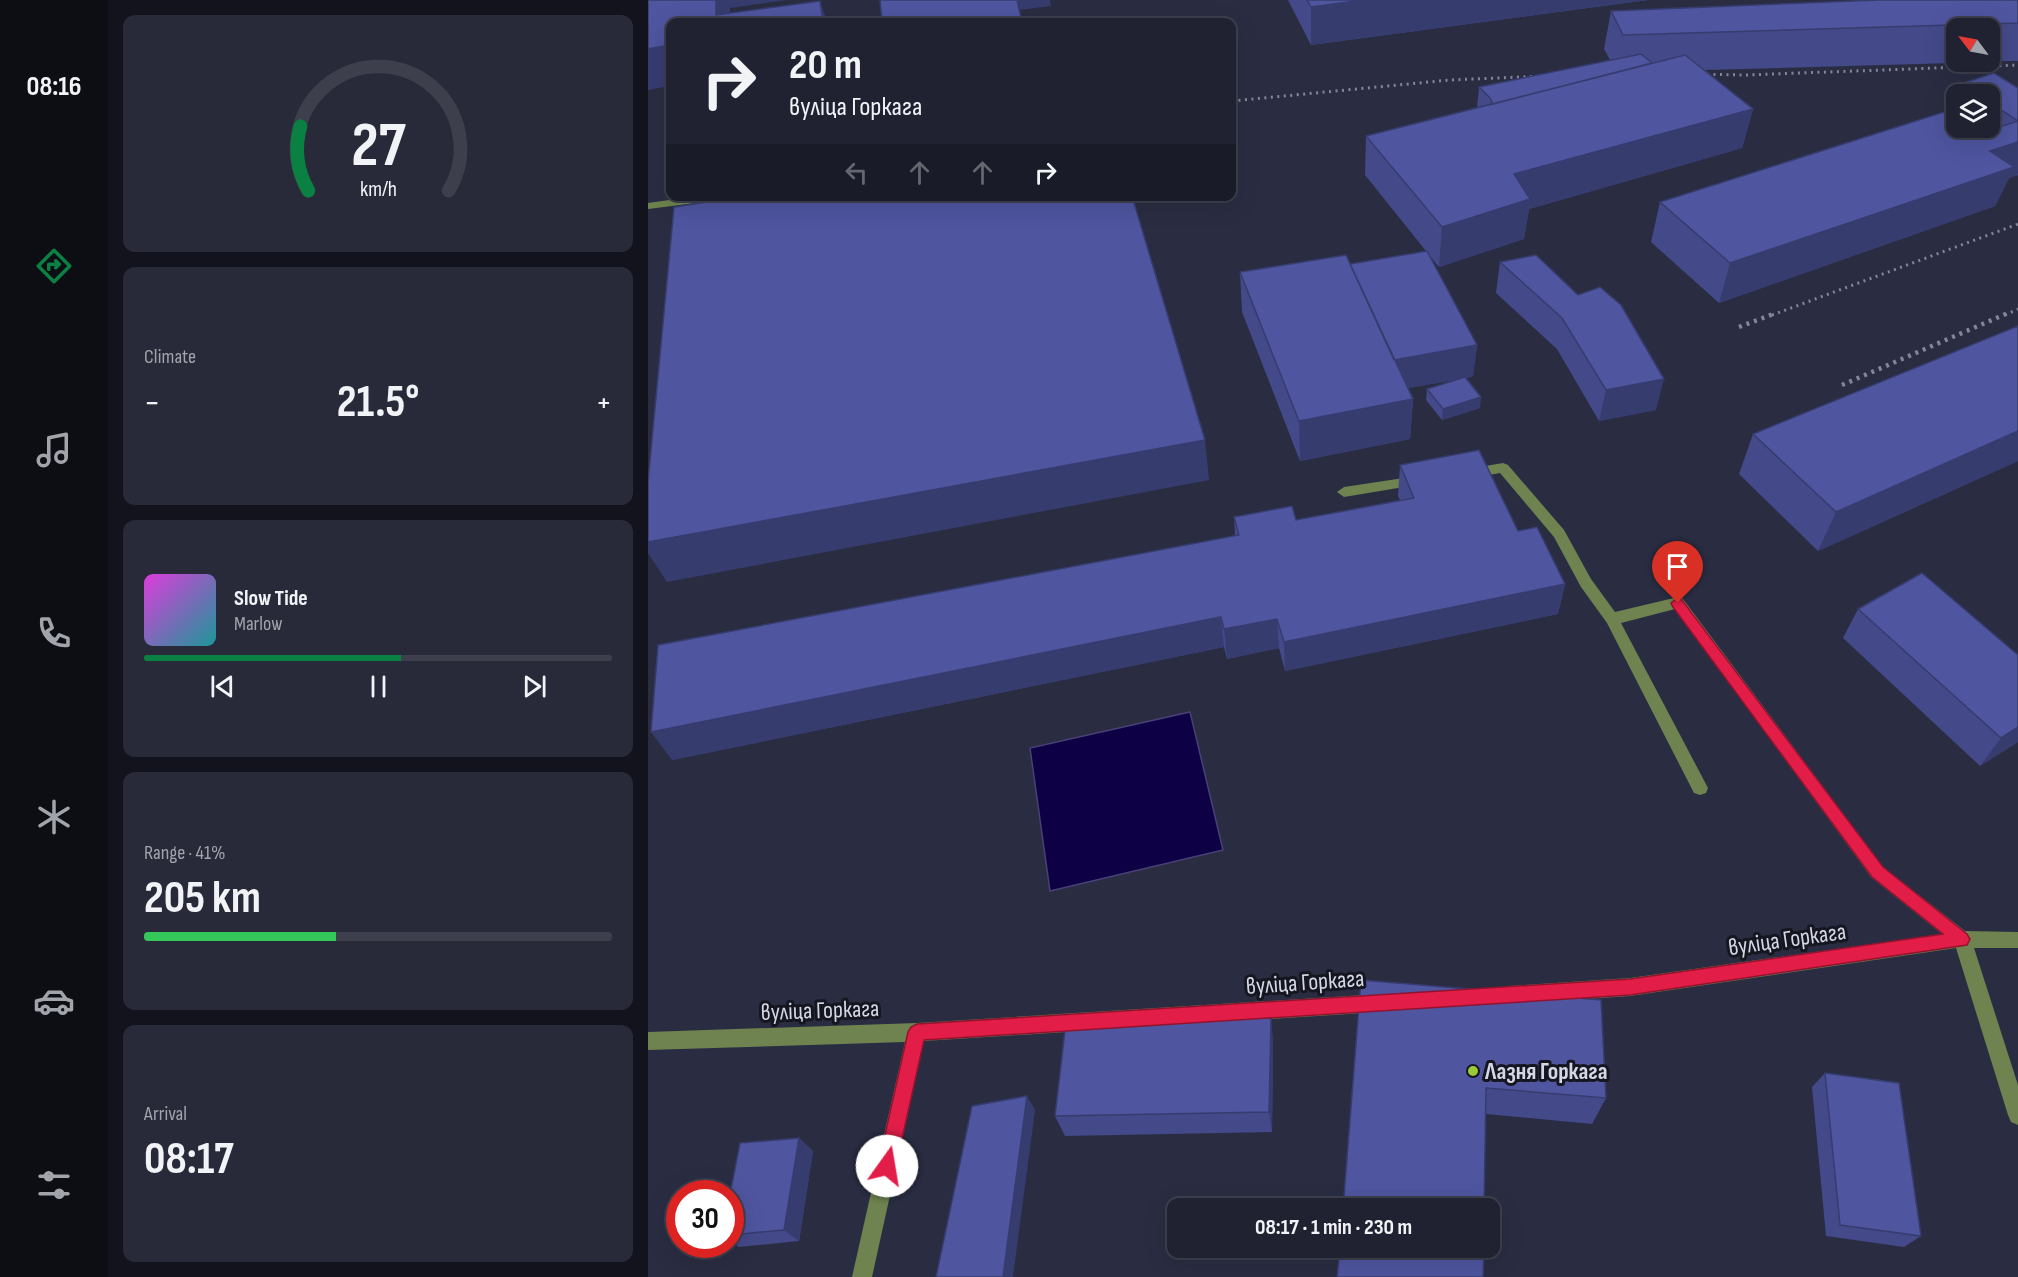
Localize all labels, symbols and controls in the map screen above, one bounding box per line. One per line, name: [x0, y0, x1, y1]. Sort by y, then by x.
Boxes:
north arrow: [1946, 18, 2000, 72]
map controls: [1946, 18, 2000, 138]
text: 20 m: [789, 40, 862, 91]
icon: right: [690, 42, 768, 120]
text: 08:16: [27, 71, 81, 103]
button: layers: [1946, 84, 2000, 138]
text: вуліца Горкага: [789, 91, 922, 123]
text: 27: [351, 109, 406, 184]
icon: left: [840, 156, 873, 189]
icon: ahead: [903, 156, 936, 189]
icon: ahead: [966, 156, 999, 189]
icon: right: [1029, 156, 1062, 189]
text: km/h: [359, 177, 397, 202]
icon: directions: [33, 245, 75, 287]
text: Climate: [144, 345, 196, 369]
text: 21.5°: [337, 375, 419, 430]
text: −: [144, 383, 160, 423]
text: +: [596, 383, 612, 423]
icon: music: [33, 429, 75, 471]
pin: [1652, 541, 1703, 603]
icon: arrive: [1661, 550, 1694, 583]
text: Slow Tide: [234, 585, 308, 612]
icon: phone: [33, 612, 75, 654]
text: Marlow: [234, 612, 282, 636]
icon: previous: [206, 670, 239, 703]
icon: pause: [362, 670, 395, 703]
icon: next: [518, 670, 551, 703]
icon: climate: [33, 796, 75, 838]
text: Range · 41%: [144, 841, 225, 865]
text: 205 km: [144, 871, 261, 926]
street label: вуліца Горкага: [1726, 917, 1848, 962]
street label: вуліца Горкага: [1245, 964, 1365, 1001]
icon: car: [33, 980, 75, 1022]
street label: вуліца Горкага: [760, 994, 880, 1027]
place label: Лазня Горкага: [1484, 1057, 1608, 1086]
marker: Лазня Горкага: [1466, 1064, 1480, 1078]
text: Arrival: [144, 1102, 187, 1126]
text: 08:17: [144, 1132, 234, 1187]
position arrow: [855, 1134, 919, 1198]
icon: filters: [33, 1164, 75, 1206]
speed limit sign: 30: [666, 1180, 744, 1258]
text: 08:17 · 1 min · 230 m: [1255, 1214, 1412, 1241]

